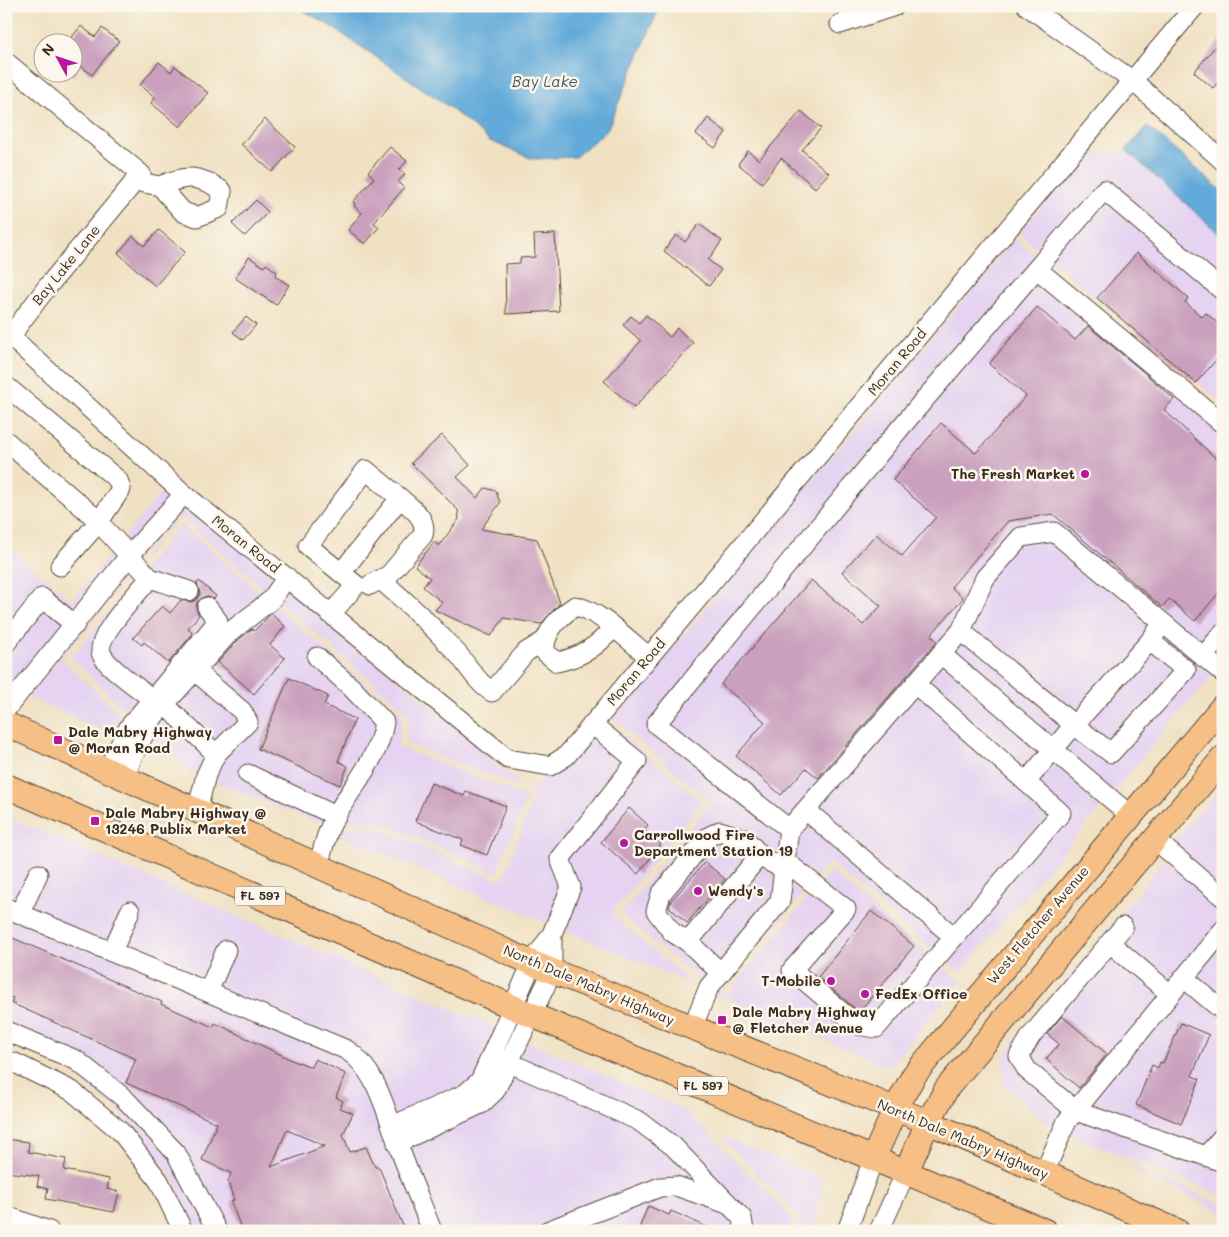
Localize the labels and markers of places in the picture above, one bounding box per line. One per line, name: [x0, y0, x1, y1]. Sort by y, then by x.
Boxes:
place label: The Fresh Market: [951, 464, 1075, 483]
marker: The Fresh Market: [1079, 468, 1091, 480]
place label: Dale Mabry Highway @ Moran Road: [68, 722, 212, 757]
marker: Dale Mabry Highway @ Moran Road: [52, 734, 64, 746]
place label: Dale Mabry Highway @ 13246 Publix Market: [105, 803, 267, 838]
marker: Dale Mabry Highway @ 13246 Publix Market: [89, 815, 101, 827]
place label: Carrollwood Fire Department Station 19: [634, 825, 793, 860]
marker: Carrollwood Fire Department Station 19: [618, 837, 630, 849]
place label: Wendy's: [708, 881, 764, 900]
marker: Wendy's: [692, 885, 704, 897]
place label: T-Mobile: [761, 971, 821, 990]
marker: T-Mobile: [825, 975, 837, 987]
place label: FedEx Office: [875, 984, 967, 1003]
marker: FedEx Office: [859, 988, 871, 1000]
place label: Dale Mabry Highway @ Fletcher Avenue: [732, 1002, 876, 1037]
marker: Dale Mabry Highway @ Fletcher Avenue: [716, 1014, 728, 1026]

